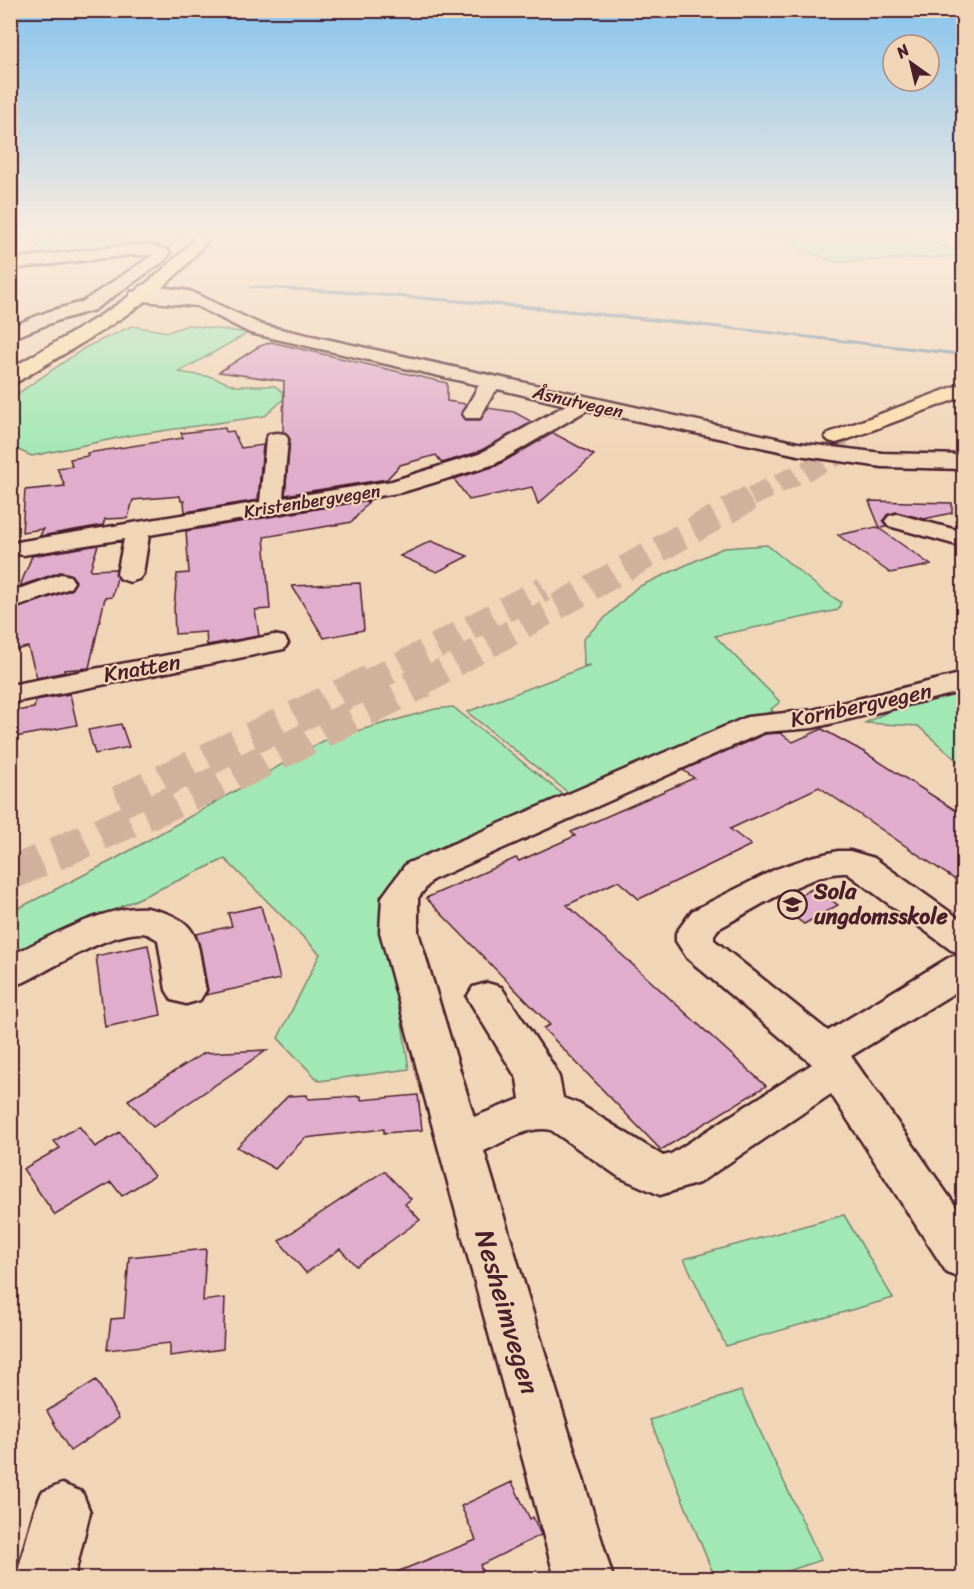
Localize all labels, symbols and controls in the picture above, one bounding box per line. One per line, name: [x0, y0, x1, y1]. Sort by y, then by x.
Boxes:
north arrow: [881, 33, 941, 93]
text: N: [889, 35, 916, 67]
street label: Åsnutvegen: [529, 376, 627, 428]
street label: Kristenbergvegen: [241, 474, 383, 528]
street label: Knatten: [100, 642, 184, 694]
street label: Kornbergvegen: [787, 671, 935, 739]
place label: Sola ungdomsskole: [813, 872, 948, 936]
school or university icon: Sola ungdomsskole: [777, 888, 809, 920]
street label: Nesheimvegen: [461, 1224, 554, 1401]

